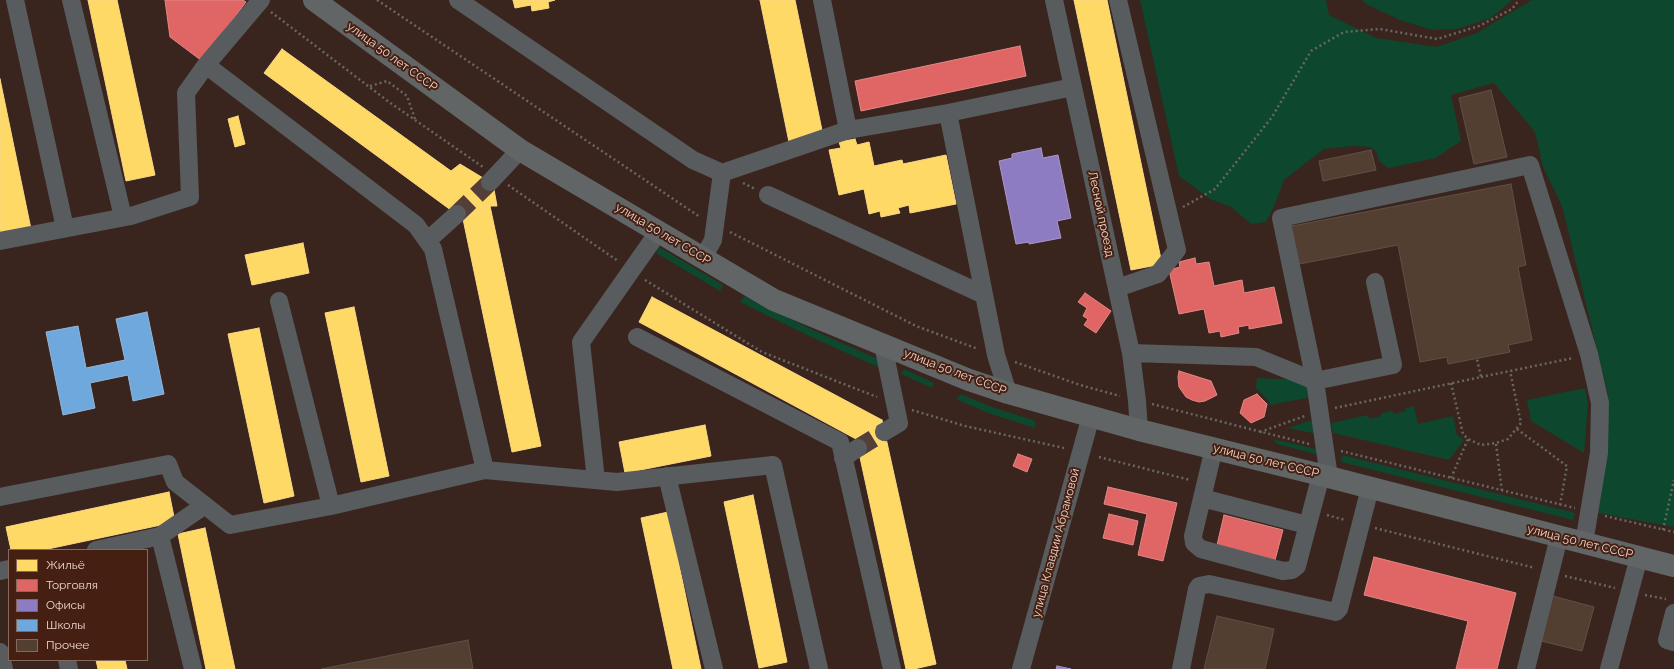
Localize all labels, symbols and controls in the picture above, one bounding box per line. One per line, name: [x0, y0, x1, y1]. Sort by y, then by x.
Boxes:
street label: улица 50 лет СССР: [344, 19, 440, 95]
street label: Лесной проезд: [1085, 170, 1117, 258]
street label: улица 50 лет СССР: [613, 200, 713, 268]
street label: улица 50 лет СССР: [902, 346, 1008, 398]
street label: улица 50 лет СССР: [1212, 441, 1320, 481]
street label: улица Клавдии Абрамовой: [1029, 467, 1083, 619]
street label: улица 50 лет СССР: [1526, 522, 1634, 562]
legend: [8, 549, 148, 661]
text: Жильё: [46, 558, 85, 572]
text: Торговля: [46, 578, 98, 592]
text: Офисы: [46, 598, 85, 612]
text: Школы: [46, 618, 85, 632]
text: Прочее: [46, 638, 89, 652]

